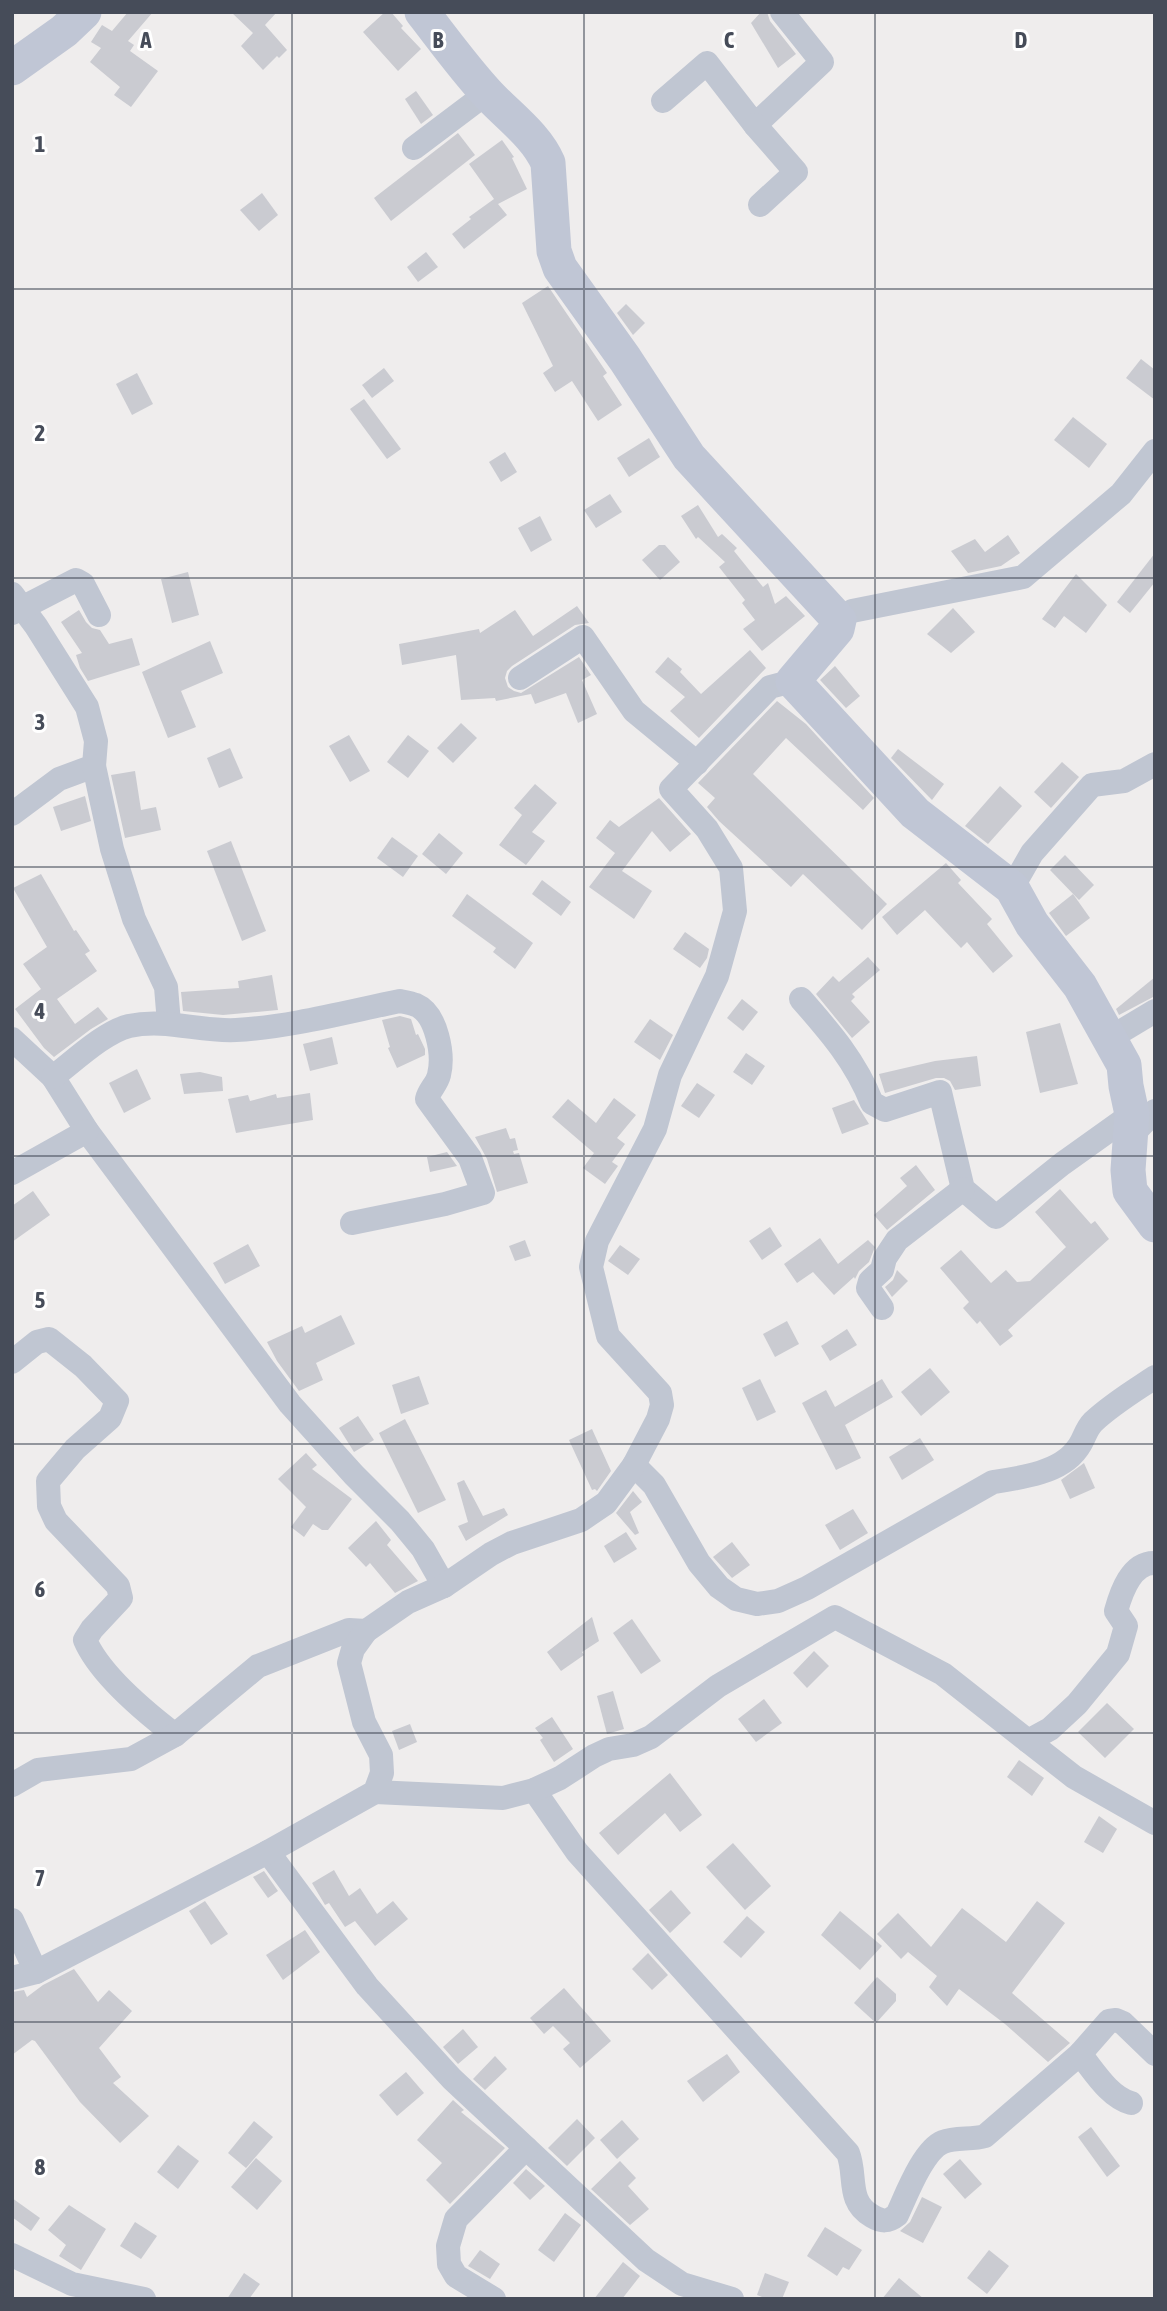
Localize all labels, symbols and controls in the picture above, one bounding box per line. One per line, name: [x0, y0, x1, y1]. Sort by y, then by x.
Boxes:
text: A: [139, 27, 152, 53]
text: B: [433, 27, 444, 53]
text: C: [724, 27, 735, 53]
text: D: [1015, 27, 1028, 53]
text: 1: [35, 131, 46, 157]
text: 2: [35, 420, 45, 446]
text: 3: [35, 709, 45, 735]
text: 4: [34, 998, 46, 1024]
text: 5: [35, 1287, 46, 1313]
text: 6: [35, 1576, 46, 1602]
text: 7: [35, 1865, 45, 1891]
text: 8: [35, 2154, 46, 2180]

